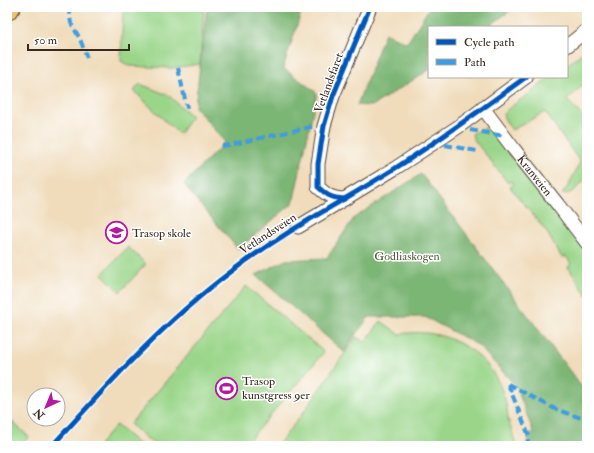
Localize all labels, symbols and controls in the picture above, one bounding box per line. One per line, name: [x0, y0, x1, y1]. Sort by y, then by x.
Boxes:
scale bar: [28, 26, 129, 52]
legend: [428, 26, 568, 78]
text: 50 m: [34, 33, 58, 48]
text: Cycle path: [464, 35, 515, 50]
street label: Vetlandsfaret: [311, 51, 347, 115]
text: Path: [464, 55, 487, 70]
street label: Kranveien: [514, 152, 556, 199]
street label: Vetlandsveien: [237, 210, 299, 258]
school or university icon: Trasop skole: [103, 220, 129, 246]
place label: Trasop skole: [132, 226, 191, 241]
park label: Godliaskogen: [374, 249, 440, 264]
place label: Trasop kunstgress 9er: [242, 374, 310, 403]
sports icon: Trasop kunstgress 9er: [214, 375, 240, 401]
north arrow: [26, 387, 66, 427]
text: N: [31, 405, 48, 423]

